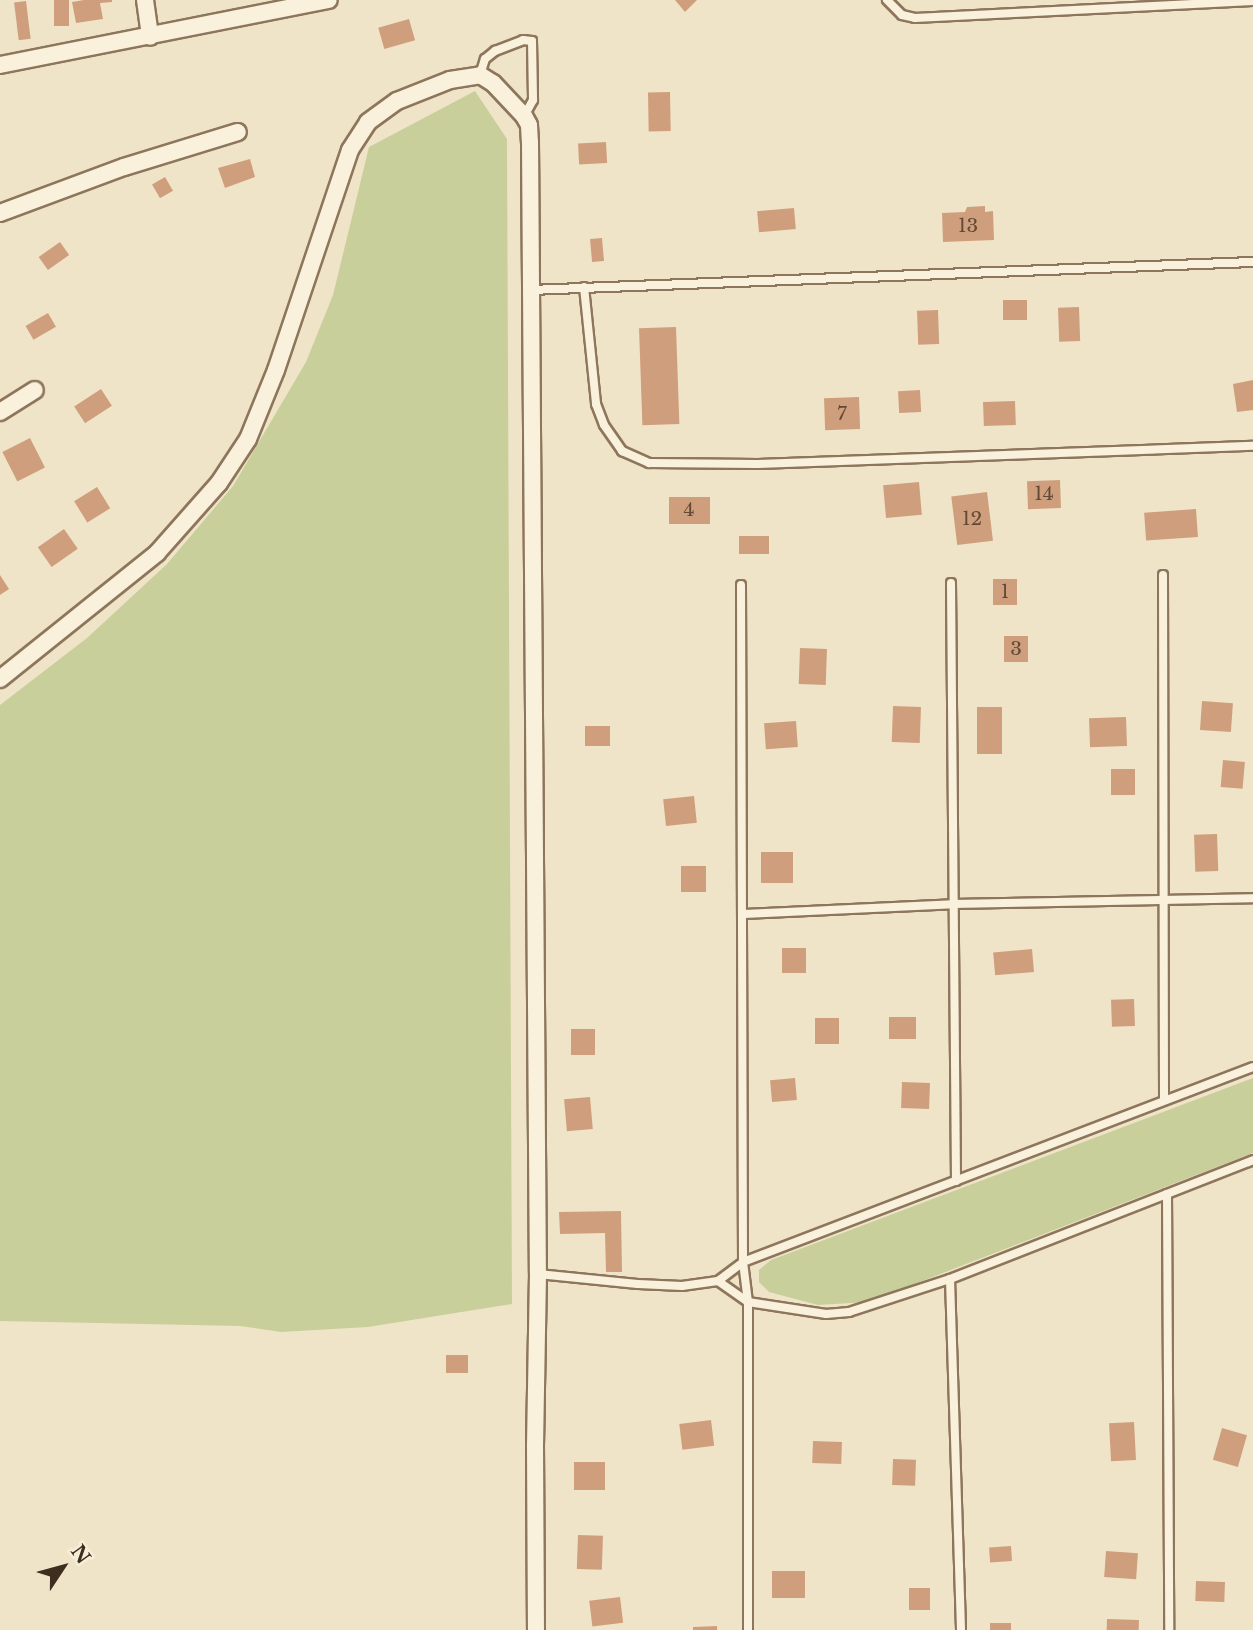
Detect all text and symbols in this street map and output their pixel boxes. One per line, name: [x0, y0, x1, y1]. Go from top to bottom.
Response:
house number: 13: [958, 215, 978, 237]
house number: 7: [837, 403, 847, 425]
house number: 14: [1034, 483, 1054, 505]
house number: 4: [683, 499, 695, 521]
house number: 12: [962, 508, 982, 530]
house number: 1: [1001, 581, 1009, 603]
house number: 3: [1010, 638, 1022, 660]
north arrow: [28, 1532, 98, 1602]
text: N: [66, 1540, 95, 1568]

